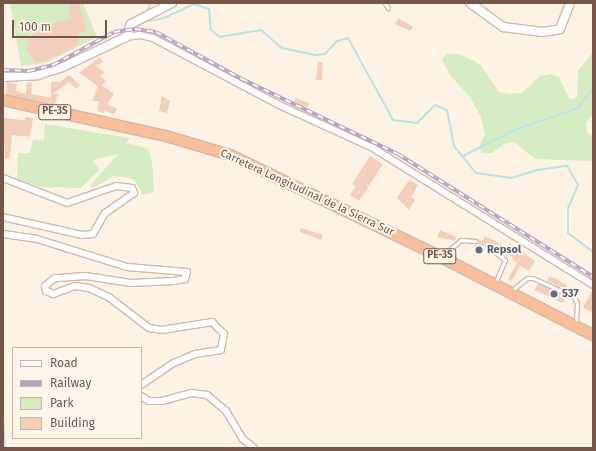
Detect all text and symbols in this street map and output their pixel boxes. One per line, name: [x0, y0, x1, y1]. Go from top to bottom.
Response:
scale bar: [14, 12, 109, 38]
text: 100 m: [19, 20, 51, 34]
road number: PE-3S: [38, 104, 72, 120]
street label: Carretera Longitudinal de la Sierra Sur: [218, 147, 396, 239]
place label: Repsol: [487, 243, 521, 257]
marker: Repsol: [474, 245, 484, 255]
road number: PE-3S: [423, 248, 457, 264]
place label: 537: [562, 287, 579, 301]
marker: 537: [549, 289, 559, 299]
legend: [12, 347, 142, 439]
text: Road: [50, 356, 78, 370]
text: Railway: [50, 376, 91, 390]
text: Park: [50, 396, 74, 410]
text: Building: [50, 416, 95, 430]

